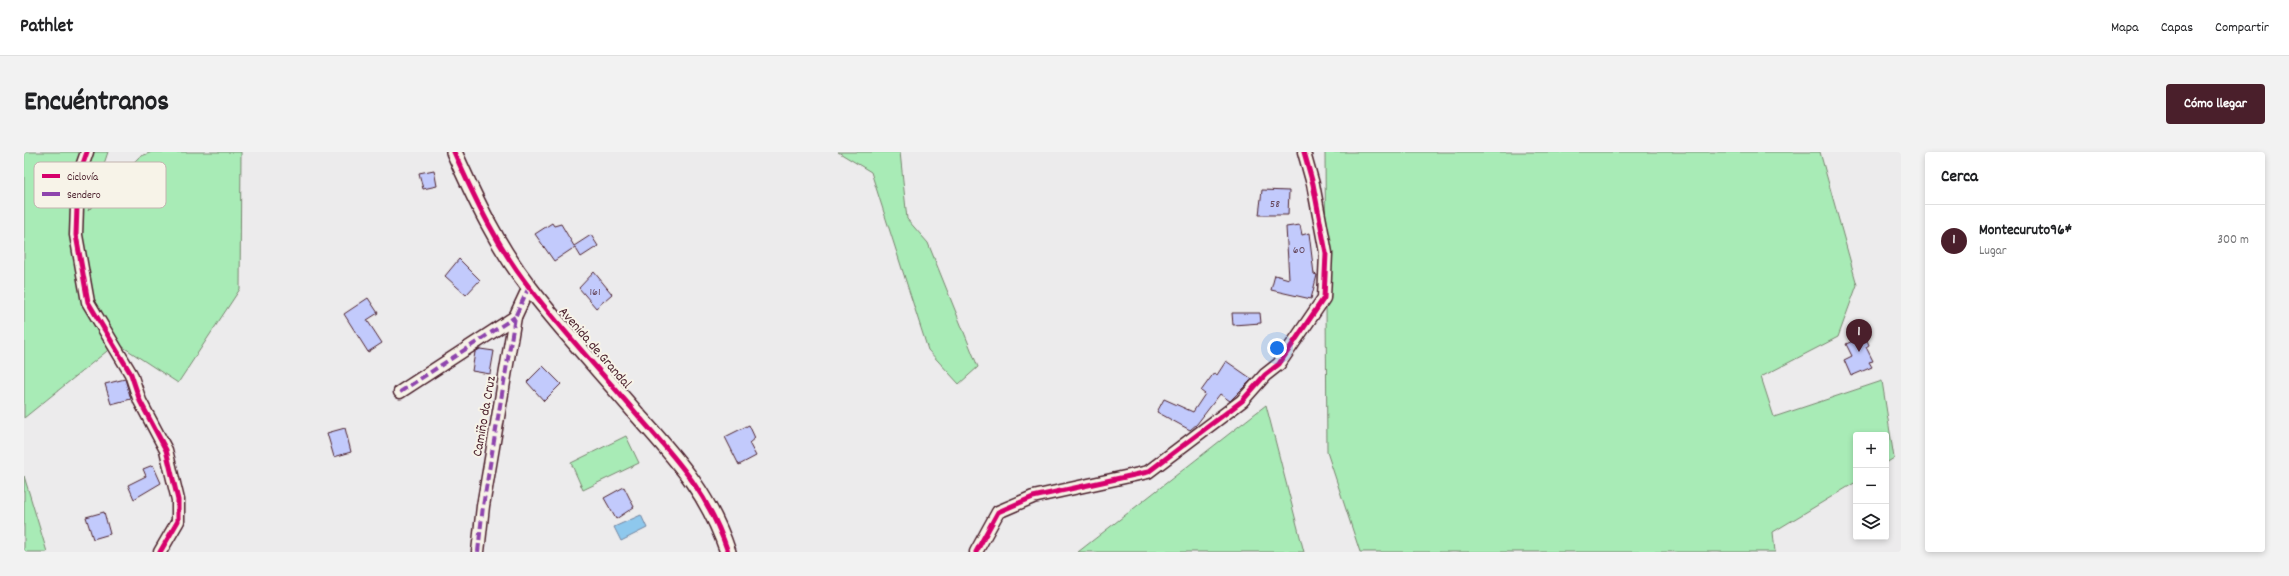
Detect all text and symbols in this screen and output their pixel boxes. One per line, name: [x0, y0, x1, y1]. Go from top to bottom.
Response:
text: Pathlet: [20, 14, 73, 41]
text: Mapa: [2111, 18, 2139, 38]
text: Capas: [2161, 18, 2193, 38]
text: Compartir: [2215, 18, 2269, 38]
text: Encuéntranos: [24, 84, 169, 124]
button: Cómo llegar: [2166, 84, 2265, 124]
legend: [34, 162, 166, 208]
text: Cerca: [1941, 166, 1978, 190]
text: Ciclovía: [67, 170, 99, 186]
text: Sendero: [67, 188, 101, 204]
house number: 58: [1270, 196, 1280, 213]
text: Montecuruto96*: [1979, 220, 2072, 242]
text: 1: [1953, 231, 1955, 250]
text: 300 m: [2217, 231, 2249, 250]
house number: 60: [1293, 242, 1305, 259]
text: Lugar: [1979, 242, 2007, 261]
house number: 161: [589, 284, 601, 301]
street label: Avenida de Grandal: [553, 303, 636, 394]
pin: 1: [1846, 319, 1872, 352]
your location: [1267, 338, 1287, 358]
street label: Camiño da Cruz: [468, 374, 502, 458]
map controls: [1853, 432, 1889, 540]
button: +: [1853, 432, 1889, 468]
button: −: [1853, 468, 1889, 504]
button: layers: [1853, 504, 1889, 540]

